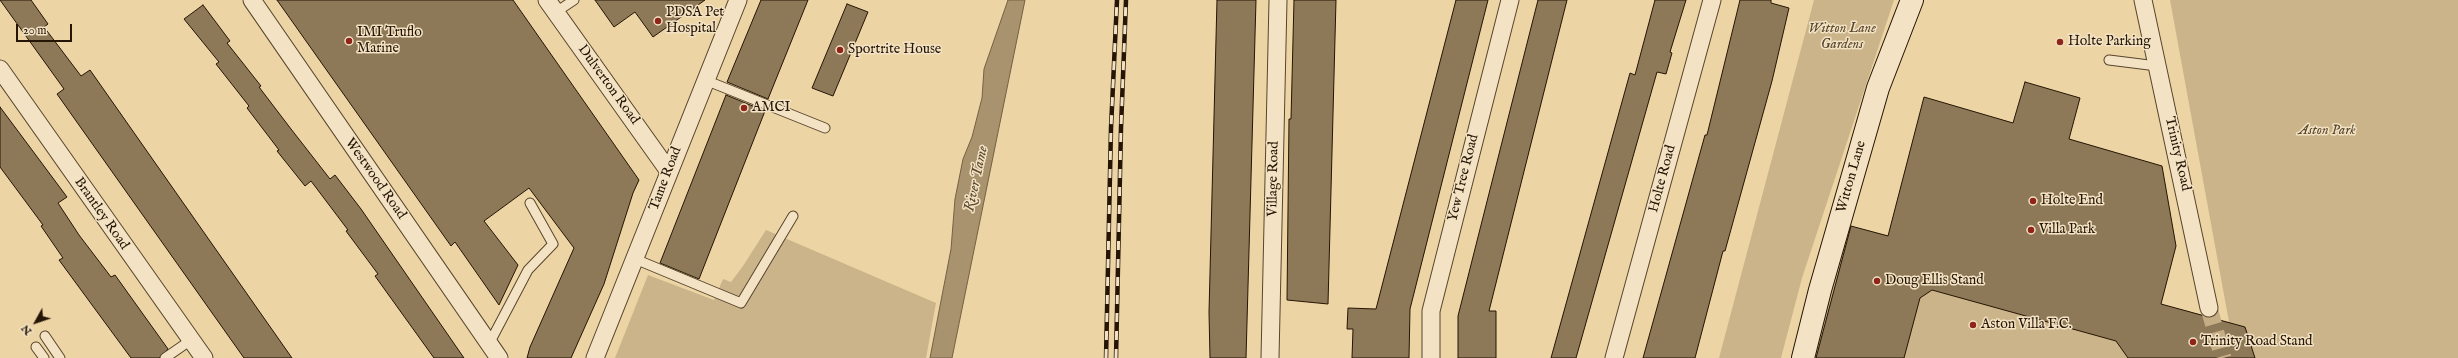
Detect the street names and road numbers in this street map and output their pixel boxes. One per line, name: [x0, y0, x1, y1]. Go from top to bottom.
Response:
street label: Dulverton Road: [573, 42, 643, 128]
street label: Trinity Road: [2160, 115, 2194, 193]
street label: Yew Tree Road: [1445, 133, 1483, 223]
street label: Westwood Road: [341, 135, 409, 223]
street label: Witton Lane: [1834, 139, 1870, 215]
street label: Village Road: [1265, 141, 1283, 217]
street label: Holte Road: [1646, 143, 1680, 215]
street label: Tame Road: [646, 145, 686, 213]
street label: Brantley Road: [70, 175, 132, 253]

